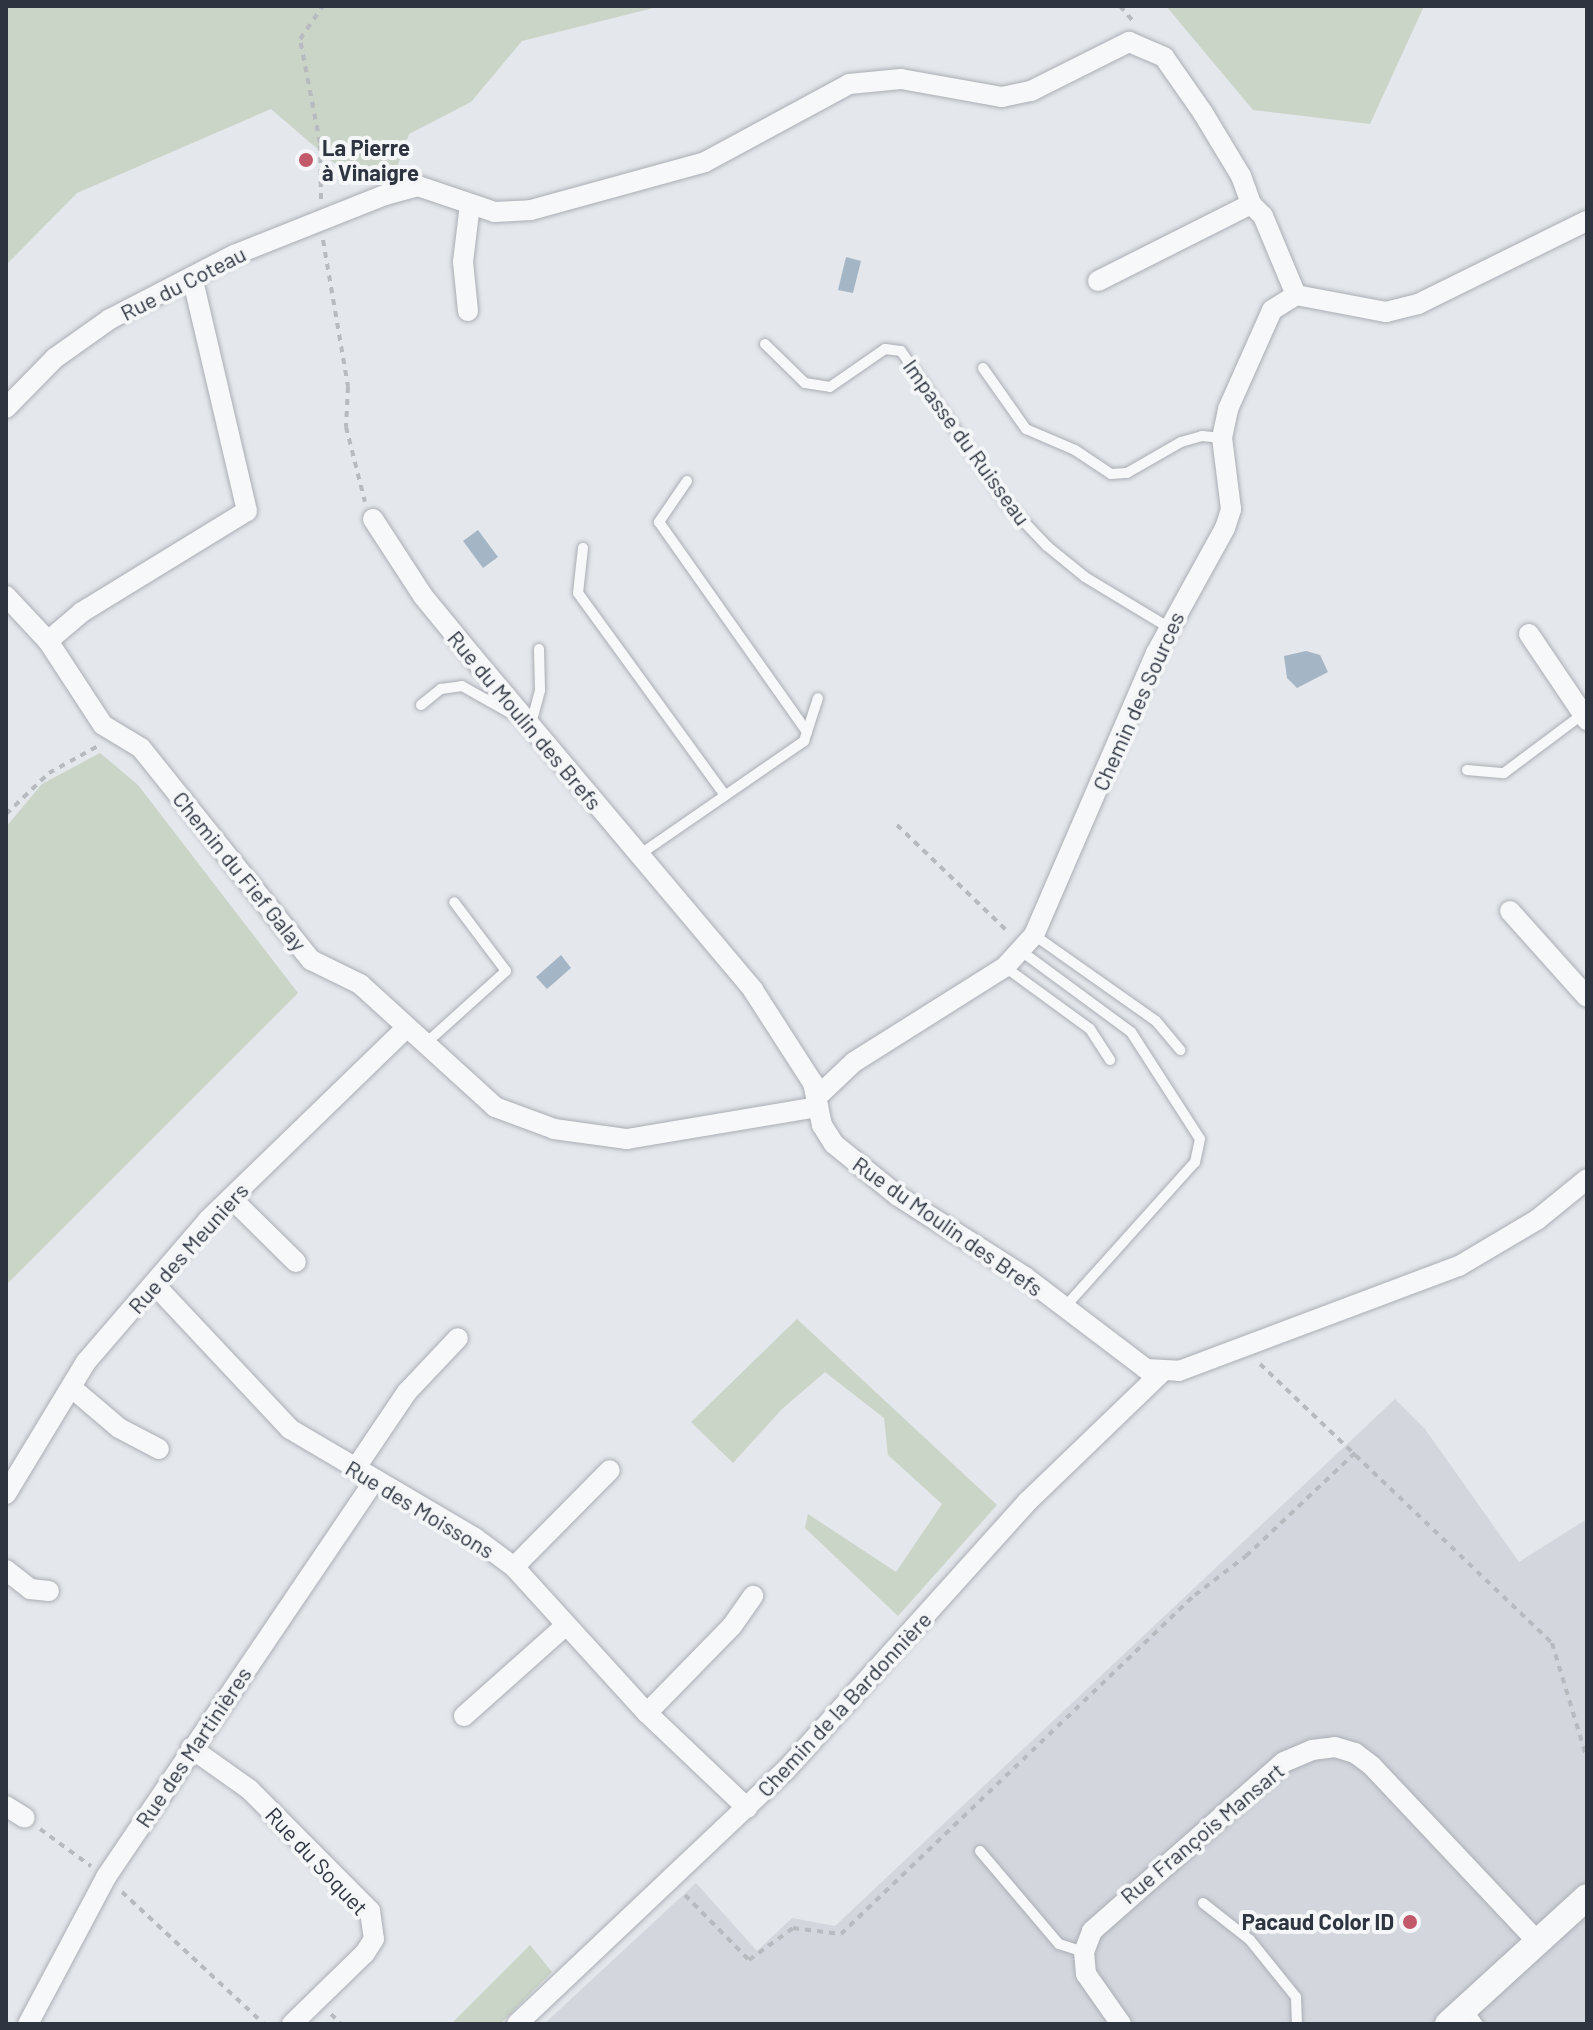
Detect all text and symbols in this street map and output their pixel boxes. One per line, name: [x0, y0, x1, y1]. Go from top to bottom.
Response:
place label: La Pierre à Vinaigre: [322, 134, 419, 186]
marker: La Pierre à Vinaigre: [297, 151, 315, 169]
street label: Rue du Coteau: [116, 240, 250, 326]
street label: Impasse du Ruisseau: [898, 354, 1036, 530]
street label: Chemin des Sources: [1087, 607, 1189, 795]
street label: Rue du Moulin des Brefs: [442, 625, 608, 815]
street label: Chemin du Fief Galay: [167, 786, 313, 956]
street label: Rue du Moulin des Brefs: [848, 1150, 1048, 1302]
street label: Rue des Meuniers: [122, 1177, 254, 1319]
street label: Rue des Moissons: [341, 1454, 499, 1564]
street label: Chemin de la Bardonnière: [751, 1606, 937, 1802]
street label: Rue des Martinières: [129, 1662, 257, 1832]
street label: Rue François Mansart: [1115, 1757, 1289, 1909]
street label: Rue du Soquet: [260, 1802, 374, 1920]
place label: Pacaud Color ID: [1242, 1909, 1394, 1935]
marker: Pacaud Color ID: [1401, 1913, 1419, 1931]

